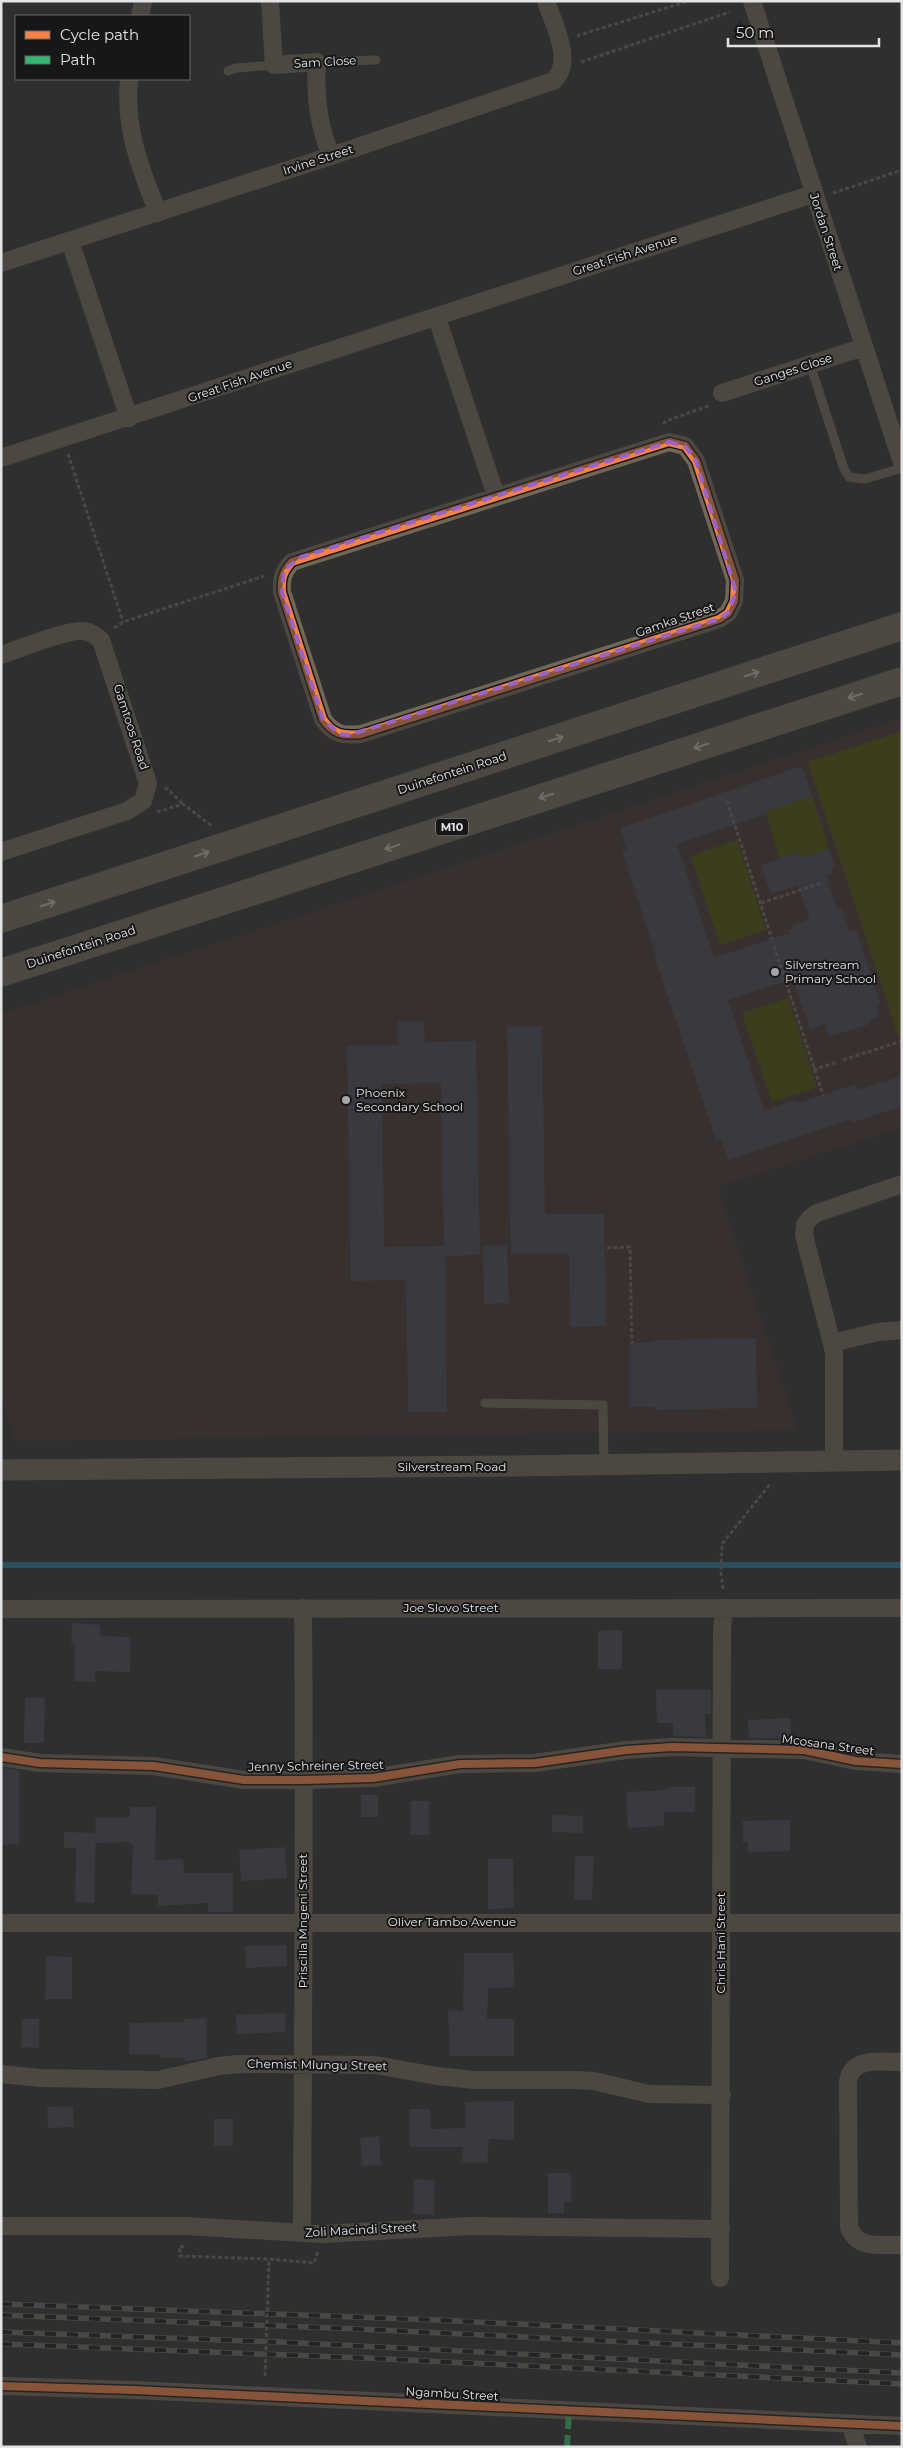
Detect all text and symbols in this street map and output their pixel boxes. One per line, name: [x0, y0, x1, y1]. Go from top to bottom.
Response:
legend: [15, 15, 190, 80]
scale bar: [728, 15, 879, 47]
text: 50 m: [736, 23, 774, 42]
text: Cycle path: [60, 25, 139, 44]
text: Path: [60, 50, 96, 69]
street label: Sam Close: [293, 52, 357, 71]
street label: Irvine Street: [281, 141, 355, 178]
street label: Jordan Street: [807, 190, 846, 273]
street label: Great Fish Avenue: [571, 230, 679, 279]
street label: Ganges Close: [752, 350, 834, 389]
street label: Great Fish Avenue: [186, 356, 294, 405]
street label: Gamka Street: [633, 599, 716, 640]
one-way arrow: [744, 669, 760, 679]
street label: Gamtoos Road: [111, 682, 152, 772]
one-way arrow: [848, 691, 864, 701]
one-way arrow: [548, 733, 564, 743]
one-way arrow: [694, 742, 709, 751]
street label: Duinefontein Road: [395, 748, 508, 797]
one-way arrow: [539, 792, 555, 802]
road number: M10: [436, 819, 468, 836]
one-way arrow: [384, 842, 400, 852]
one-way arrow: [194, 849, 210, 859]
one-way arrow: [39, 899, 55, 909]
street label: Duinefontein Road: [24, 922, 137, 971]
place label: Silverstream Primary School: [785, 957, 876, 986]
marker: Silverstream Primary School: [769, 966, 781, 978]
place label: Phoenix Secondary School: [356, 1085, 463, 1114]
marker: Phoenix Secondary School: [340, 1094, 352, 1106]
street label: Silverstream Road: [398, 1459, 506, 1474]
street label: Joe Slovo Street: [402, 1600, 499, 1615]
street label: Mcosana Street: [781, 1731, 875, 1758]
street label: Jenny Schreiner Street: [247, 1757, 384, 1774]
street label: Priscilla Mngeni Street: [295, 1854, 310, 1988]
street label: Chris Hani Street: [713, 1892, 728, 1994]
street label: Oliver Tambo Avenue: [388, 1914, 516, 1929]
street label: Chemist Mlungu Street: [247, 2056, 387, 2073]
street label: Zoli Macindi Street: [305, 2219, 417, 2240]
street label: Ngambu Street: [405, 2384, 499, 2403]

